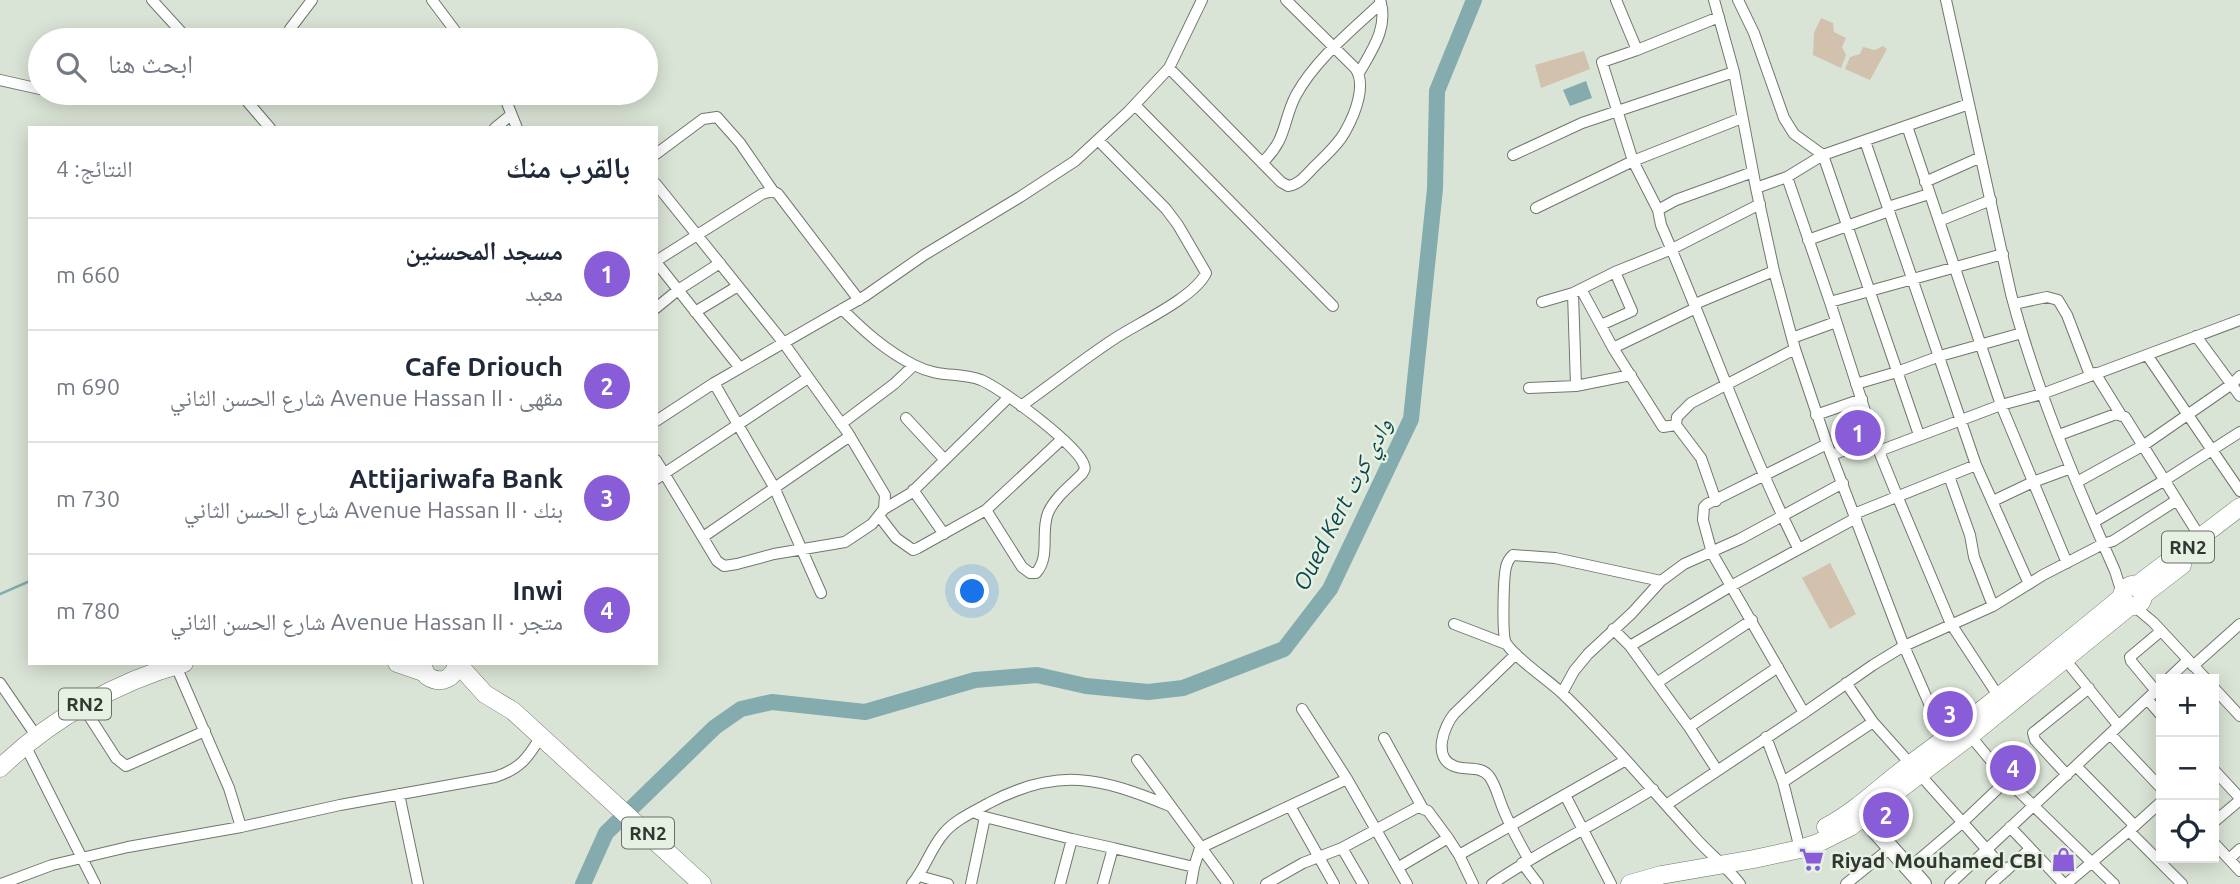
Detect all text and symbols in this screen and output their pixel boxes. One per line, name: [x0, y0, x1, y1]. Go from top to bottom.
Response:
search box: [28, 28, 658, 105]
icon: search: [52, 48, 90, 86]
text: ابحث هنا: [108, 49, 193, 78]
text: بالقرب منك: [506, 150, 630, 184]
text: النتائج: 4: [56, 156, 133, 181]
text: مسجد المحسنين: [405, 236, 563, 265]
text: 660 m: [56, 262, 120, 287]
text: 1: [601, 262, 614, 287]
text: معبد: [525, 280, 563, 305]
text: Cafe Driouch: [405, 352, 563, 381]
text: 690 m: [56, 374, 120, 399]
text: 2: [601, 374, 614, 399]
text: مقهى · Avenue Hassan II شارع الحسن الثاني: [170, 385, 563, 410]
pin: 1: [1835, 407, 1881, 459]
water label: Oued Kert وادي كرت: [1288, 414, 1402, 597]
text: Attijariwafa Bank: [349, 464, 563, 493]
text: 730 m: [56, 486, 120, 511]
text: 3: [601, 486, 614, 511]
text: بنك · Avenue Hassan II شارع الحسن الثاني: [184, 497, 563, 522]
road number: RN2: [2162, 532, 2214, 562]
your location: [955, 574, 989, 608]
text: Inwi: [513, 576, 563, 605]
text: 780 m: [56, 598, 120, 623]
text: 4: [601, 598, 614, 623]
text: متجر · Avenue Hassan II شارع الحسن الثاني: [170, 609, 563, 634]
map controls: [2156, 674, 2219, 863]
button: +: [2156, 674, 2219, 737]
road number: RN2: [59, 688, 111, 720]
pin: 3: [1927, 688, 1973, 740]
button: −: [2156, 737, 2219, 800]
pin: 4: [1990, 742, 2036, 794]
pin: 2: [1863, 789, 1909, 841]
button: locate: [2156, 800, 2219, 863]
road number: RN2: [622, 818, 674, 848]
supermarket icon: Riyad: [1797, 846, 1825, 874]
shop icon: Mouhamed CBI: [2049, 846, 2077, 874]
place label: Riyad: [1831, 848, 1885, 872]
place label: Mouhamed CBI: [1894, 848, 2043, 872]

